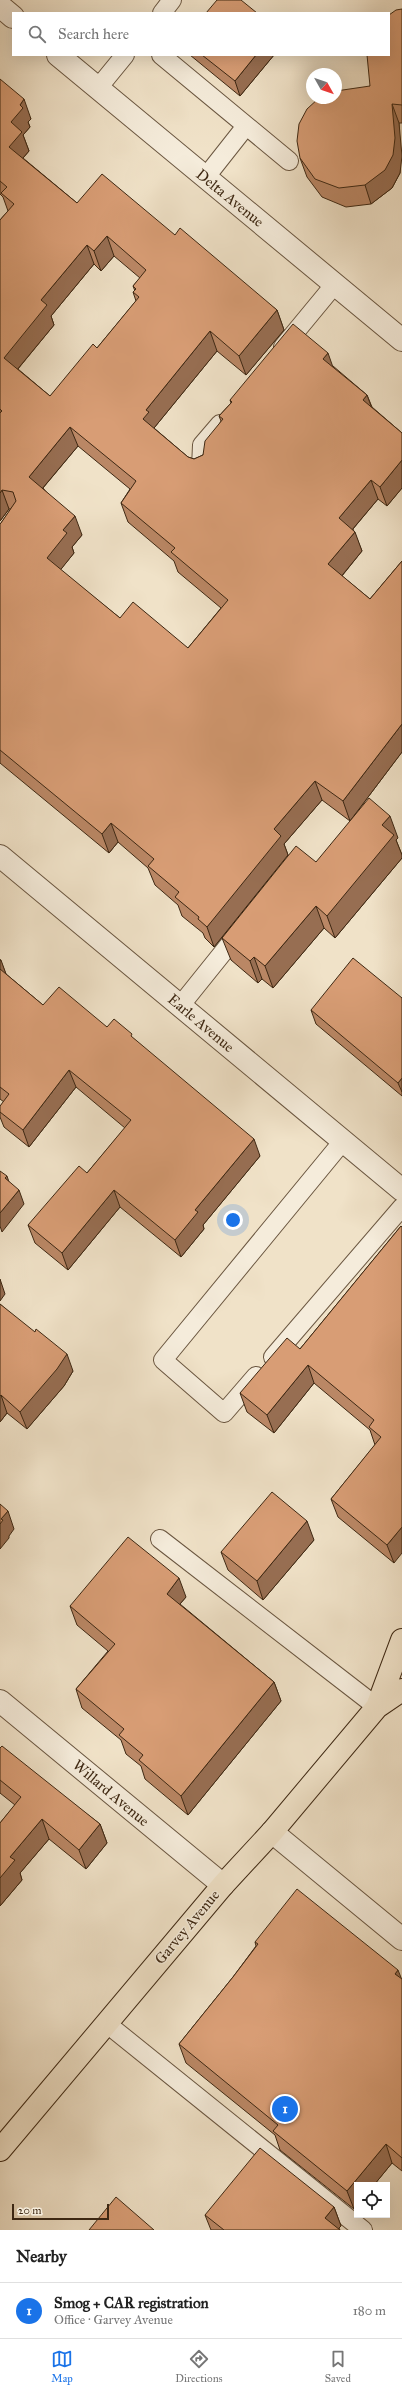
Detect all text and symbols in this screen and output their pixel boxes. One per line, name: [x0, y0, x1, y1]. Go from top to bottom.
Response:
search box: [12, 12, 390, 56]
icon: search: [26, 23, 48, 45]
text: Search here: [58, 25, 129, 43]
north arrow: [306, 68, 342, 104]
street label: Delta Avenue: [192, 165, 268, 231]
street label: Earle Avenue: [164, 990, 238, 1056]
your location: [223, 1210, 243, 1230]
street label: Willard Avenue: [69, 1756, 153, 1830]
street label: Garvey Avenue: [151, 1886, 223, 1968]
pin: 1: [272, 2094, 298, 2124]
map controls: [354, 2182, 390, 2218]
button: locate: [354, 2182, 390, 2218]
scale bar: [12, 2202, 109, 2221]
text: 20 m: [18, 2204, 41, 2217]
text: Nearby: [16, 2246, 67, 2267]
text: Smog + CAR registration: [54, 2294, 209, 2312]
text: 1: [26, 2303, 32, 2319]
text: 180 m: [353, 2303, 386, 2319]
text: Office · Garvey Avenue: [54, 2312, 173, 2328]
tab: Map: [51, 2348, 73, 2385]
tab: Directions: [175, 2348, 223, 2385]
tab: Saved: [325, 2348, 351, 2385]

